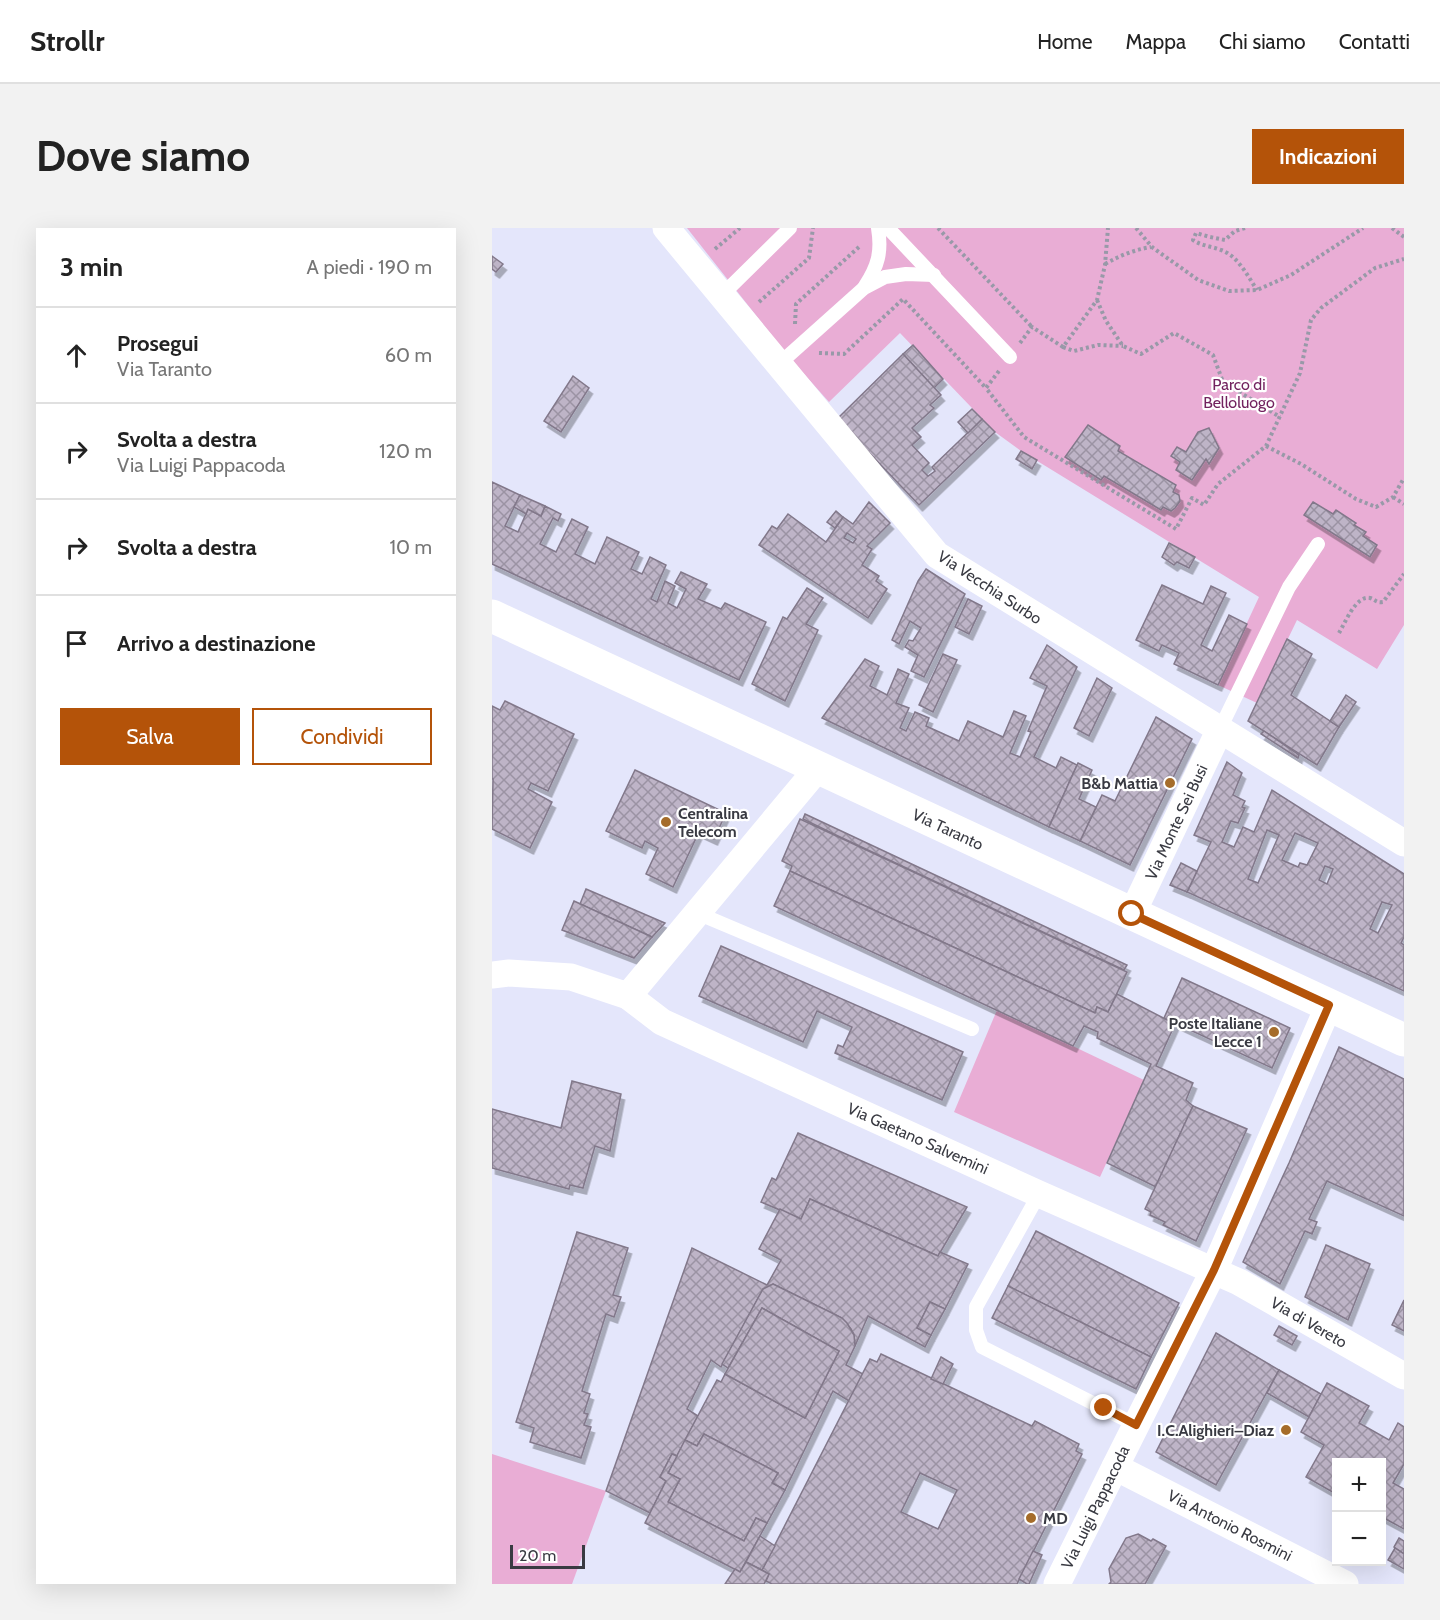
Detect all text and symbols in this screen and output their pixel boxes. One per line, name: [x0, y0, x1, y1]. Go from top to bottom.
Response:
text: Strollr: [30, 24, 104, 58]
text: Home: [1037, 29, 1092, 54]
text: Mappa: [1125, 29, 1186, 54]
text: Chi siamo: [1219, 29, 1306, 54]
text: Contatti: [1339, 29, 1410, 54]
button: Indicazioni: [1252, 129, 1404, 184]
text: Dove siamo: [36, 130, 250, 182]
text: 3 min: [60, 251, 123, 283]
text: A piedi · 190 m: [307, 255, 432, 279]
text: Prosegui: [117, 330, 199, 357]
icon: ahead: [60, 339, 93, 372]
text: 60 m: [385, 343, 432, 367]
text: Via Taranto: [117, 357, 212, 381]
park label: Parco di Belloluogo: [1203, 375, 1275, 412]
text: Svolta a destra: [117, 426, 257, 453]
icon: right: [60, 435, 93, 468]
text: 120 m: [379, 439, 432, 463]
text: Via Luigi Pappacoda: [117, 453, 285, 477]
icon: right: [60, 531, 93, 564]
text: Svolta a destra: [117, 534, 257, 561]
text: 10 m: [389, 535, 432, 559]
street label: Via Vecchia Surbo: [934, 547, 1045, 628]
icon: arrive: [60, 627, 93, 660]
text: Arrivo a destinazione: [117, 630, 315, 657]
button: Salva: [60, 708, 240, 765]
button: Condividi: [252, 708, 432, 765]
street label: Via Monte Sei Busi: [1141, 762, 1211, 883]
place label: B&b Mattia: [1081, 774, 1158, 793]
marker: B&b Mattia: [1163, 776, 1177, 790]
place label: Centralina Telecom: [678, 804, 748, 841]
street label: Via Taranto: [909, 805, 986, 854]
marker: Centralina Telecom: [659, 815, 673, 829]
route start: [1118, 900, 1144, 926]
place label: Poste Italiane Lecce 1: [1169, 1014, 1262, 1051]
marker: Poste Italiane Lecce 1: [1267, 1025, 1281, 1039]
street label: Via Gaetano Salvemini: [844, 1099, 991, 1178]
street label: Via di Vereto: [1267, 1293, 1351, 1352]
route end: [1090, 1394, 1116, 1420]
place label: I.C.Alighieri–Diaz: [1157, 1421, 1274, 1440]
marker: I.C.Alighieri–Diaz: [1279, 1423, 1293, 1437]
street label: Via Luigi Pappacoda: [1057, 1442, 1134, 1572]
map controls: [1332, 1458, 1386, 1566]
button: +: [1332, 1458, 1386, 1512]
street label: Via Antonio Rosmini: [1164, 1486, 1295, 1565]
place label: MD: [1043, 1509, 1068, 1528]
marker: MD: [1024, 1511, 1038, 1525]
button: −: [1332, 1512, 1386, 1566]
scale bar: [510, 1542, 585, 1570]
text: 20 m: [519, 1546, 556, 1565]

